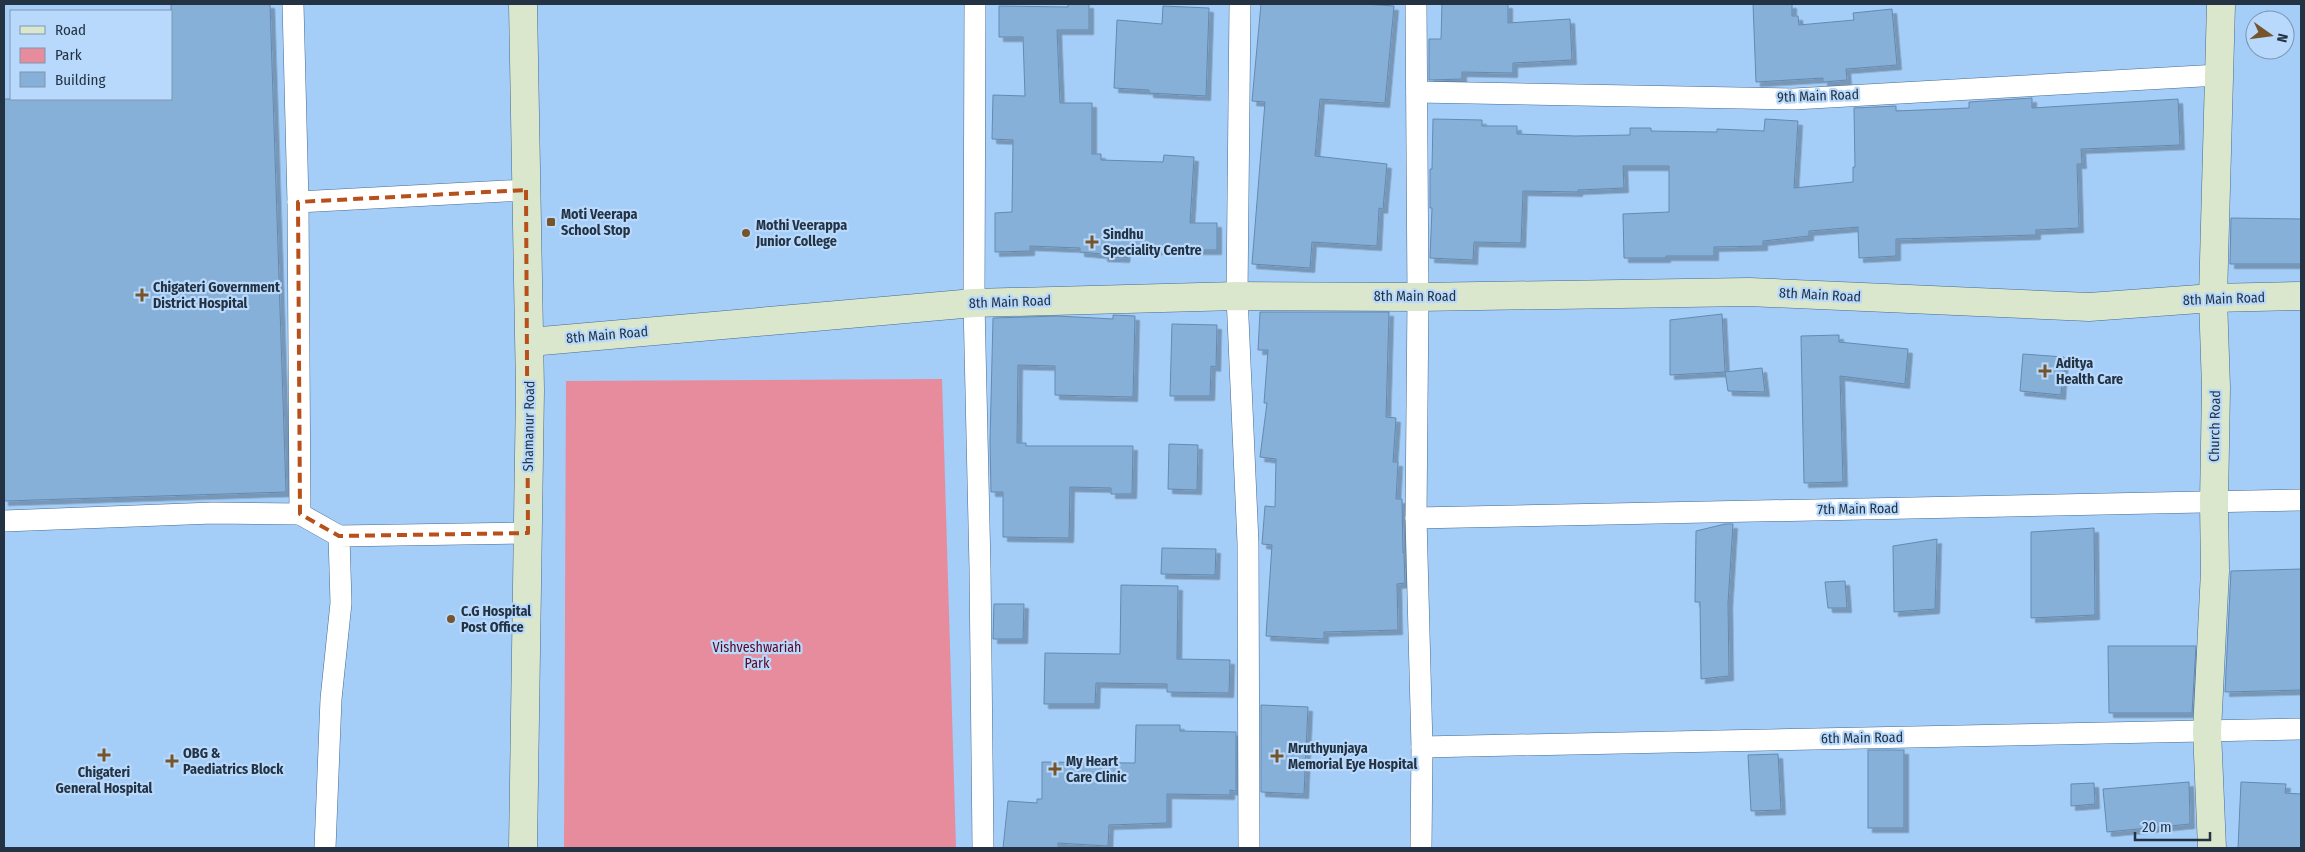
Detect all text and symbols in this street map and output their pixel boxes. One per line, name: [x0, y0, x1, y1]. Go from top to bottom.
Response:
legend: [10, 10, 172, 100]
north arrow: [2245, 10, 2295, 60]
text: Road: [55, 21, 86, 39]
text: N: [2273, 32, 2291, 44]
text: Park: [55, 46, 82, 64]
text: Building: [55, 71, 106, 89]
street label: 9th Main Road: [1777, 86, 1859, 106]
place label: Moti Veerapa School Stop: [561, 206, 637, 239]
marker: Moti Veerapa School Stop: [545, 216, 557, 228]
place label: Mothi Veerappa Junior College: [755, 217, 847, 250]
place label: Sindhu Speciality Centre: [1103, 226, 1202, 259]
marker: Mothi Veerappa Junior College: [740, 227, 752, 239]
marker: Sindhu Speciality Centre: [1085, 235, 1099, 249]
place label: Chigateri Government District Hospital: [153, 279, 281, 312]
street label: 8th Main Road: [1778, 284, 1862, 306]
marker: Chigateri Government District Hospital: [135, 288, 149, 302]
street label: 8th Main Road: [1374, 288, 1456, 305]
street label: 8th Main Road: [2183, 289, 2265, 309]
street label: 8th Main Road: [969, 292, 1051, 312]
street label: 8th Main Road: [565, 323, 649, 347]
place label: Aditya Health Care: [2055, 355, 2123, 388]
marker: Aditya Health Care: [2038, 364, 2052, 378]
street label: Shamanur Road: [520, 380, 538, 472]
street label: Church Road: [2206, 390, 2224, 462]
street label: 7th Main Road: [1817, 500, 1899, 518]
place label: C.G Hospital Post Office: [461, 603, 531, 636]
marker: C.G Hospital Post Office: [445, 613, 457, 625]
park label: Vishveshwariah Park: [713, 639, 801, 672]
street label: 6th Main Road: [1821, 729, 1903, 747]
place label: Mruthyunjaya Memorial Eye Hospital: [1288, 740, 1417, 773]
place label: OBG & Paediatrics Block: [183, 745, 284, 778]
marker: Chigateri General Hospital: [97, 748, 111, 762]
marker: Mruthyunjaya Memorial Eye Hospital: [1270, 749, 1284, 763]
place label: My Heart Care Clinic: [1066, 753, 1128, 786]
marker: OBG & Paediatrics Block: [165, 754, 179, 768]
marker: My Heart Care Clinic: [1048, 762, 1062, 776]
place label: Chigateri General Hospital: [56, 764, 153, 797]
scale bar: [2135, 810, 2210, 842]
text: 20 m: [2142, 818, 2172, 836]

